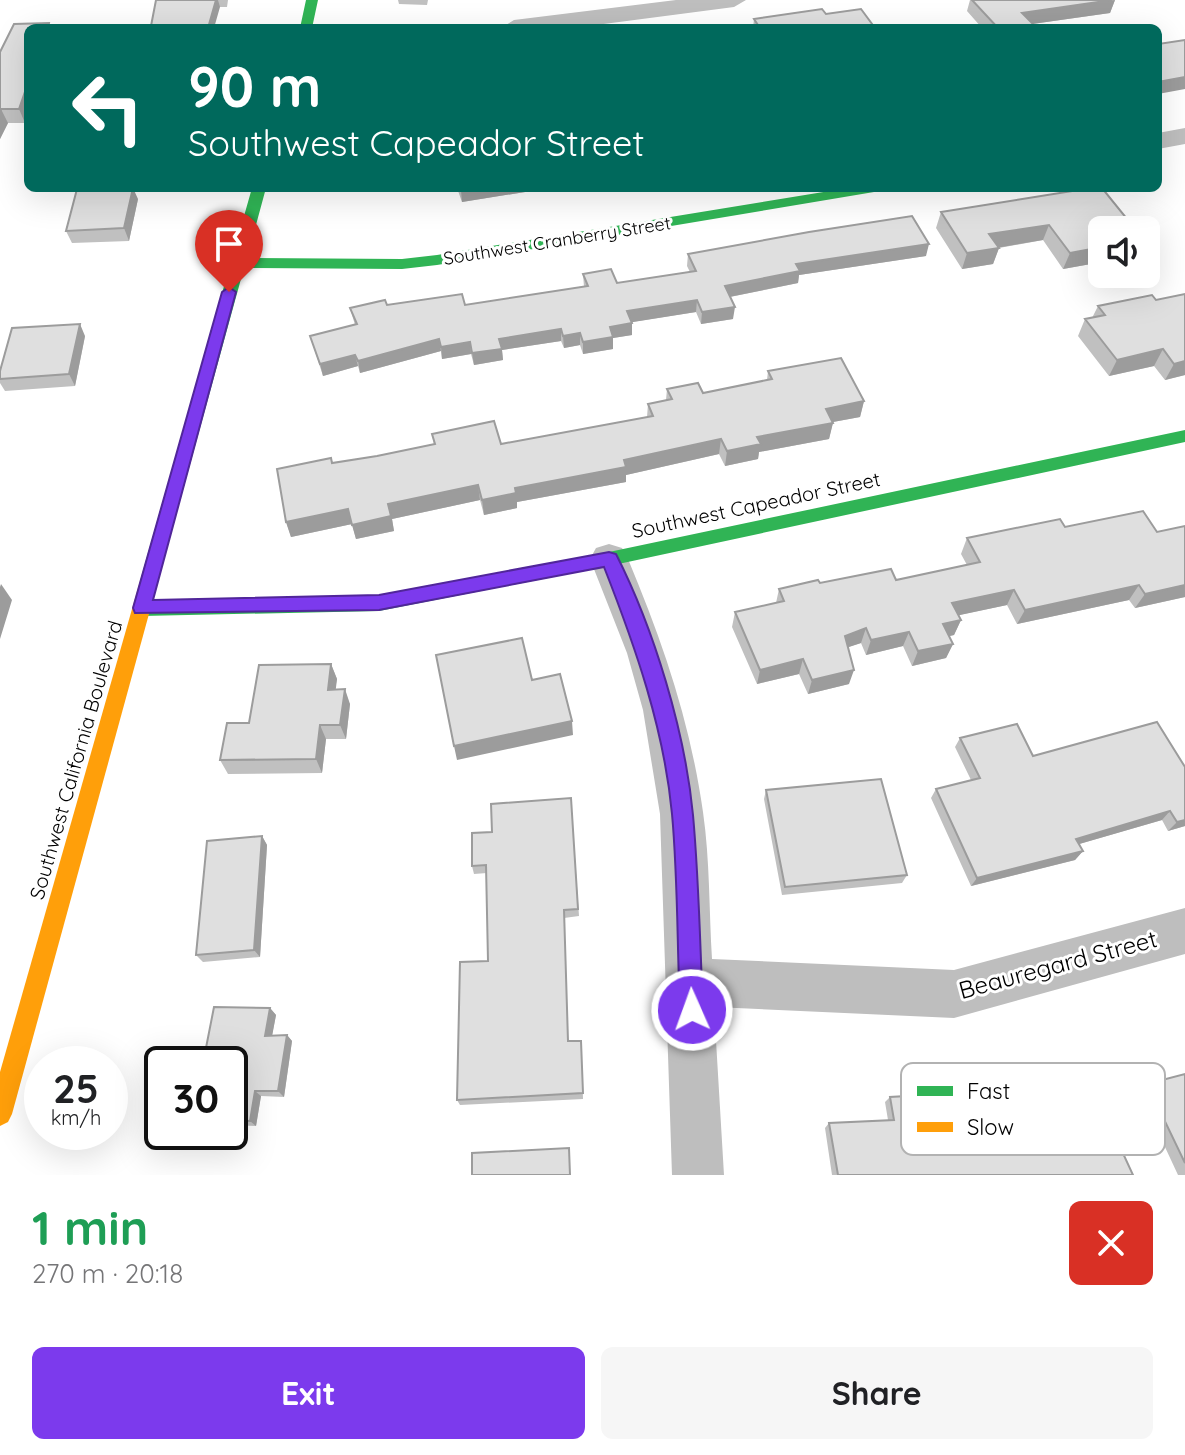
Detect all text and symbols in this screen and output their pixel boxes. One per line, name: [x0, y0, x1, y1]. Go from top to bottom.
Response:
text: 90 m: [188, 51, 322, 121]
icon: left: [56, 56, 160, 160]
text: Southwest Capeador Street: [188, 120, 645, 165]
pin: [195, 210, 263, 292]
street label: Southwest Cranberry Street: [442, 211, 672, 270]
map controls: [1088, 216, 1160, 288]
button: sound: [1088, 216, 1160, 288]
icon: arrive: [207, 222, 251, 266]
street label: Southwest Capeador Street: [629, 466, 883, 543]
street label: Southwest California Boulevard: [24, 618, 127, 902]
street label: Beauregard Street: [955, 923, 1160, 1005]
position arrow: [650, 968, 734, 1052]
speed limit sign: 30: [144, 1046, 248, 1150]
text: 25: [53, 1063, 99, 1113]
legend: [901, 1063, 1165, 1155]
text: Fast: [967, 1077, 1010, 1105]
text: km/h: [51, 1105, 101, 1130]
text: Slow: [967, 1113, 1014, 1141]
text: 1 min: [32, 1197, 148, 1257]
button: close: [1069, 1201, 1153, 1285]
text: 270 m · 20:18: [32, 1257, 183, 1290]
button: Exit: [32, 1347, 585, 1439]
button: Share: [601, 1347, 1153, 1439]

